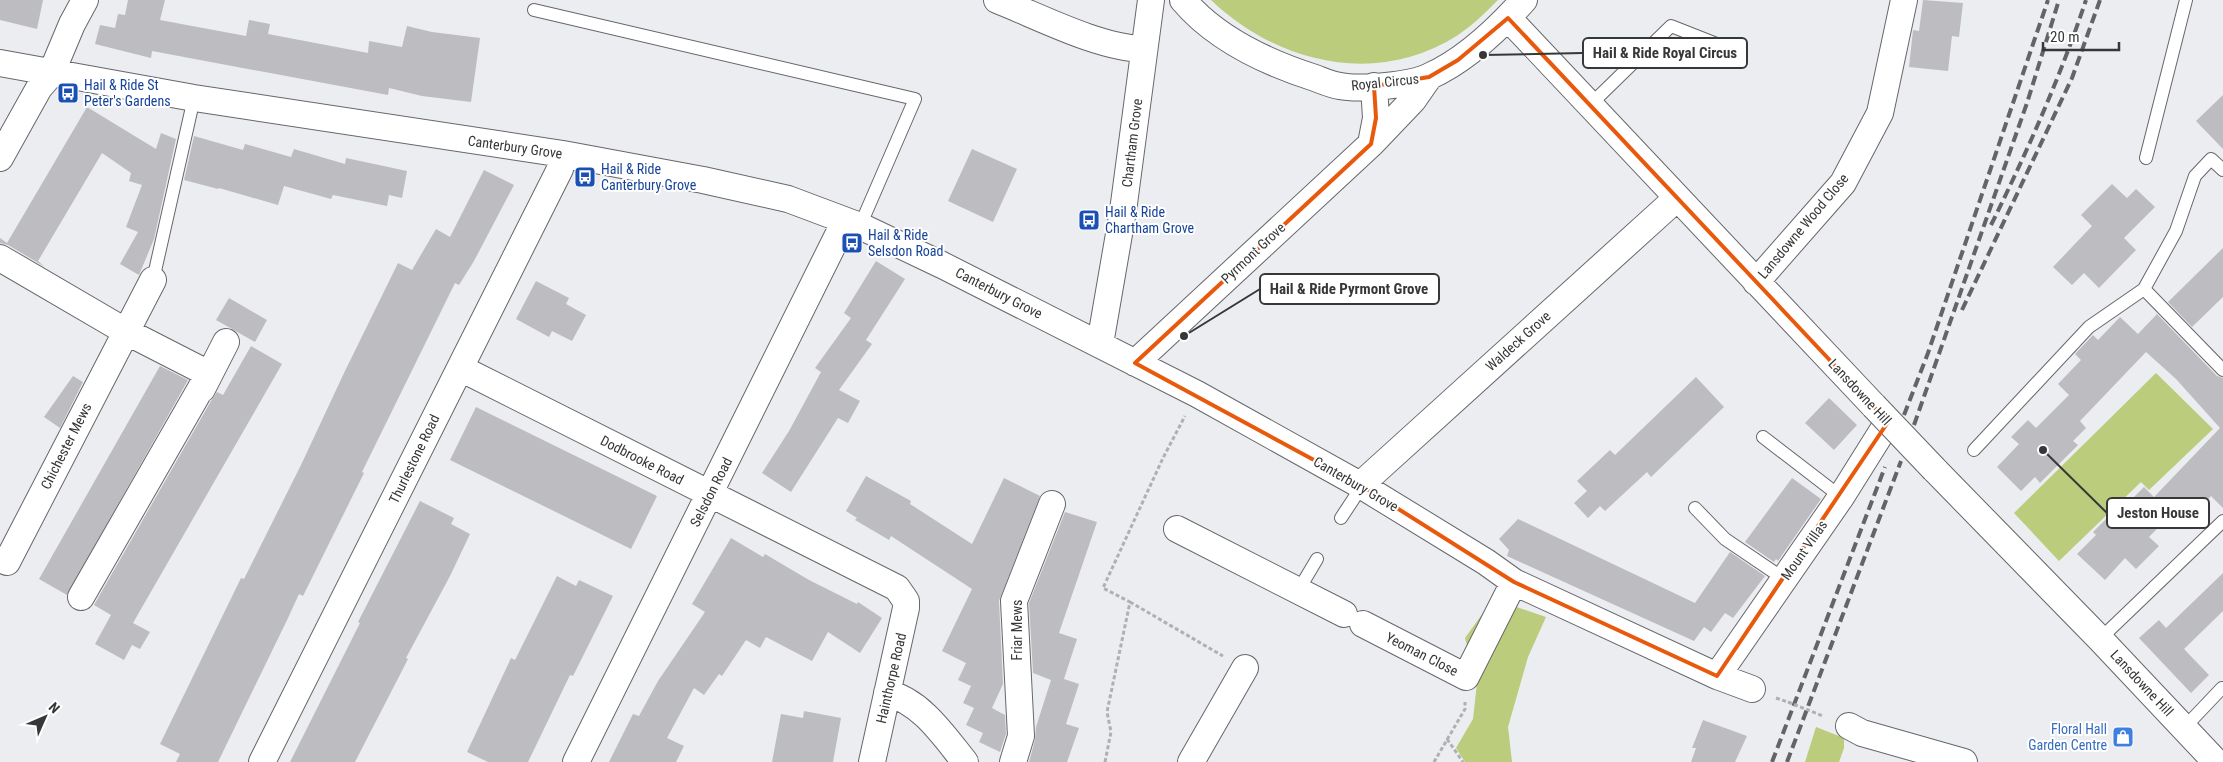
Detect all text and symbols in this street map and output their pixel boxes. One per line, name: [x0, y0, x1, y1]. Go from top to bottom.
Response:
scale bar: [2043, 20, 2119, 52]
text: 20 m: [2050, 28, 2080, 46]
callout: Hail & Ride Royal Circus: [1583, 38, 1747, 68]
text: Hail & Ride Royal Circus: [1593, 44, 1737, 62]
street label: Royal Circus: [1350, 70, 1420, 94]
place label: Hail & Ride St Peter's Gardens: [84, 77, 171, 109]
bus stop icon: Hail & Ride St Peter's Gardens: [56, 81, 80, 105]
street label: Chartham Grove: [1119, 97, 1145, 188]
street label: Canterbury Grove: [467, 132, 564, 162]
place label: Hail & Ride Canterbury Grove: [601, 161, 697, 193]
bus stop icon: Hail & Ride Canterbury Grove: [573, 165, 597, 189]
street label: Lansdowne Wood Close: [1754, 170, 1852, 282]
place label: Hail & Ride Chartham Grove: [1105, 204, 1195, 236]
bus stop icon: Hail & Ride Chartham Grove: [1077, 208, 1101, 232]
street label: Pyrmont Grove: [1218, 219, 1289, 287]
place label: Hail & Ride Selsdon Road: [868, 227, 944, 259]
bus stop icon: Hail & Ride Selsdon Road: [840, 231, 864, 255]
street label: Canterbury Grove: [953, 264, 1045, 322]
callout: Hail & Ride Pyrmont Grove: [1260, 274, 1439, 304]
text: Hail & Ride Pyrmont Grove: [1270, 280, 1428, 298]
street label: Waldeck Grove: [1482, 307, 1554, 374]
street label: Lansdowne Hill: [1825, 356, 1895, 428]
street label: Chichester Mews: [37, 400, 95, 492]
street label: Thurlestone Road: [386, 412, 442, 506]
street label: Dodbrooke Road: [598, 432, 686, 488]
street label: Canterbury Grove: [1311, 453, 1402, 515]
street label: Selsdon Road: [687, 455, 735, 529]
callout: Jeston House: [2107, 498, 2209, 528]
text: Jeston House: [2117, 504, 2199, 522]
street label: Mount Villas: [1778, 517, 1830, 583]
street label: Friar Mews: [1009, 600, 1025, 660]
street label: Yeoman Close: [1383, 629, 1461, 679]
street label: Hainthorpe Road: [873, 631, 909, 725]
street label: Lansdowne Hill: [2107, 647, 2177, 719]
north arrow: [20, 692, 70, 742]
text: N: [46, 699, 63, 716]
place label: Floral Hall Garden Centre: [2028, 721, 2107, 753]
shop icon: Floral Hall Garden Centre: [2111, 725, 2135, 749]

